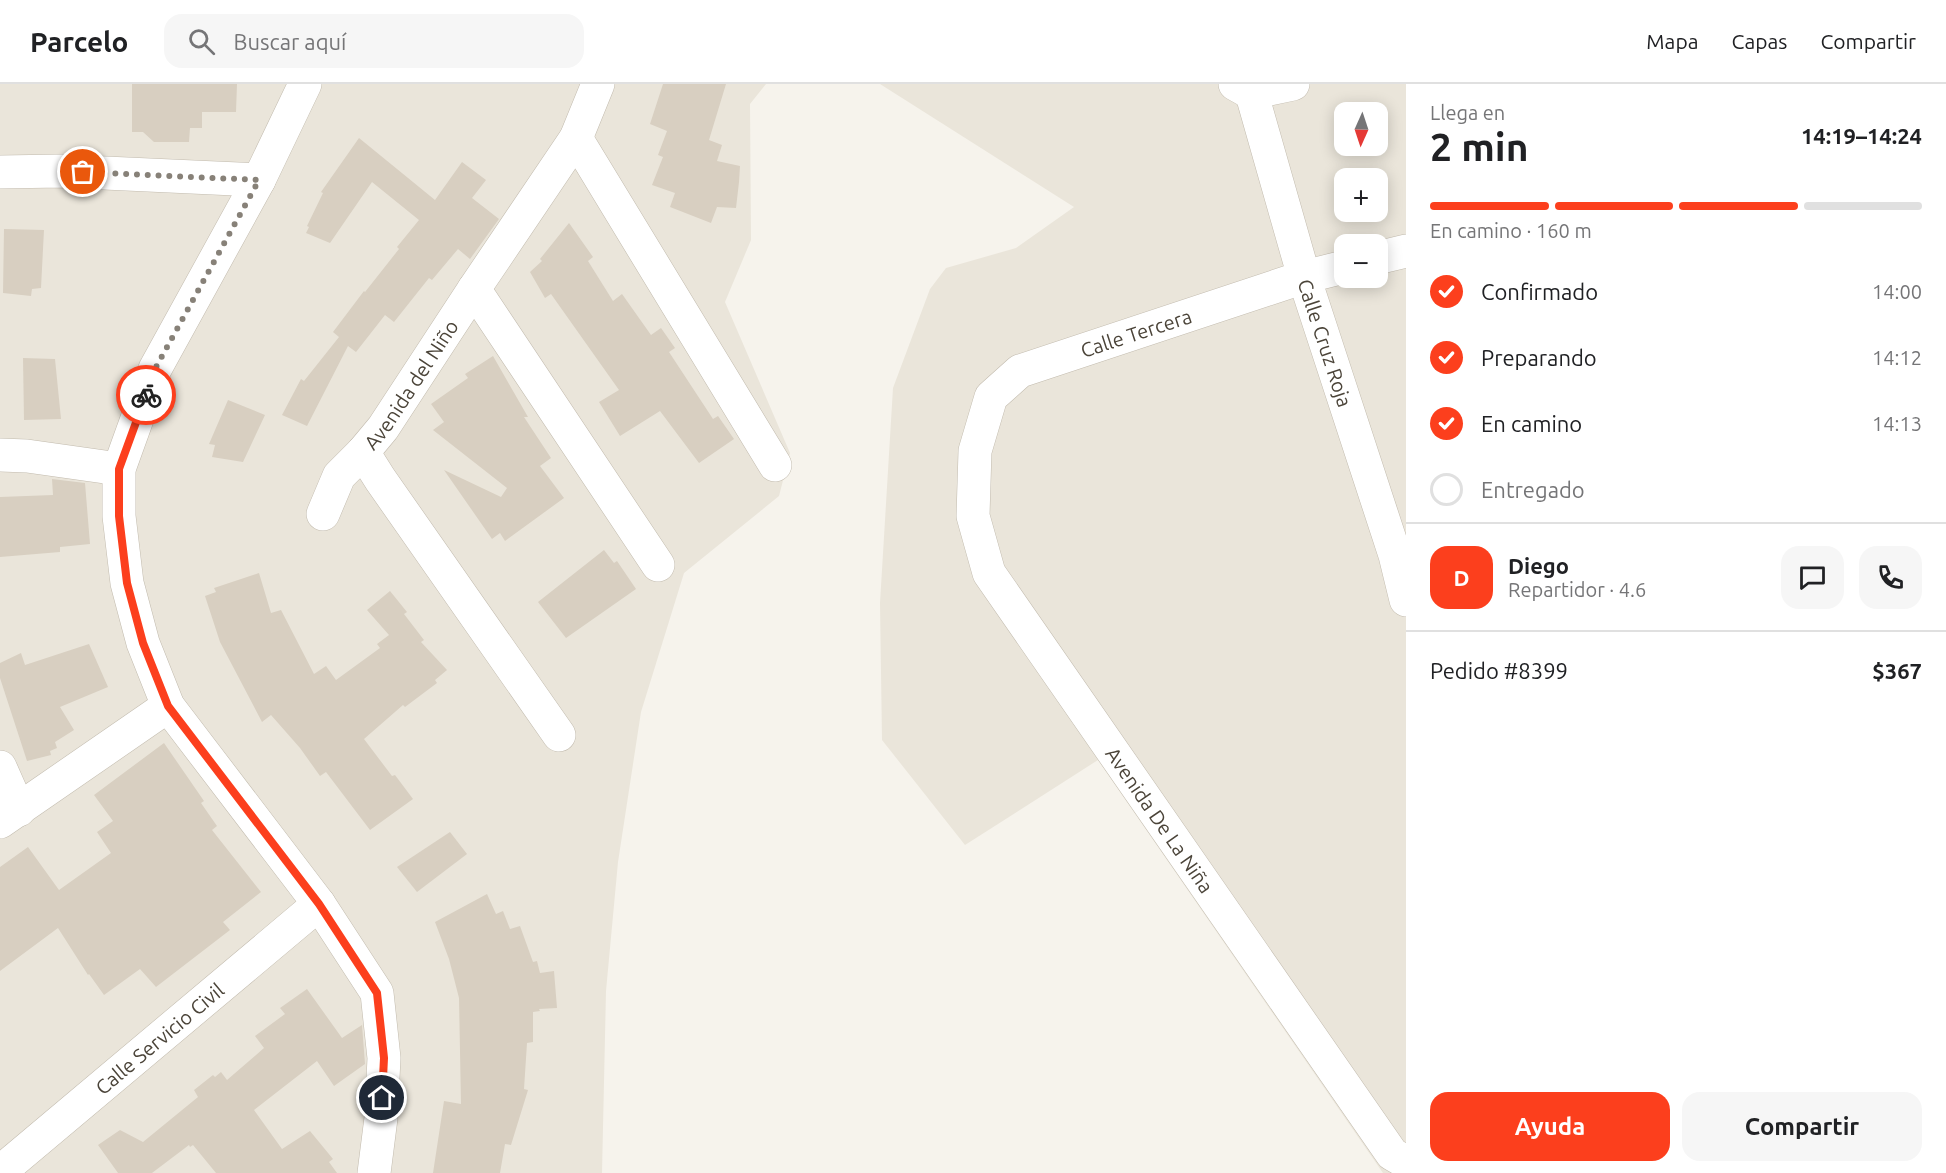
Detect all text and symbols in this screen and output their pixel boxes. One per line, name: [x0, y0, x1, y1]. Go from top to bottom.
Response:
search box: [164, 14, 584, 68]
icon: search: [185, 25, 218, 58]
text: Parcelo: [30, 26, 128, 57]
text: Buscar aquí: [233, 29, 346, 54]
text: Mapa: [1646, 29, 1698, 53]
text: Capas: [1731, 29, 1787, 53]
text: Compartir: [1820, 29, 1916, 53]
text: Llega en: [1430, 101, 1505, 124]
north arrow: [1334, 102, 1388, 156]
map controls: [1334, 102, 1388, 288]
text: 14:19–14:24: [1801, 123, 1922, 148]
text: 2 min: [1430, 125, 1529, 168]
pin: [57, 146, 108, 197]
icon: bag: [66, 155, 99, 188]
button: +: [1334, 168, 1388, 222]
text: En camino · 160 m: [1430, 219, 1592, 242]
button: −: [1334, 234, 1388, 288]
icon: check: [1430, 275, 1463, 308]
street label: Calle Cruz Roja: [1294, 276, 1357, 410]
text: Confirmado: [1481, 279, 1598, 304]
text: 14:00: [1872, 280, 1922, 303]
street label: Calle Tercera: [1078, 304, 1194, 362]
street label: Avenida del Niño: [359, 315, 462, 454]
icon: check: [1430, 341, 1463, 374]
text: Preparando: [1481, 345, 1597, 370]
text: 14:12: [1872, 346, 1922, 369]
courier: [116, 365, 176, 425]
icon: bike: [130, 379, 163, 412]
icon: check: [1430, 407, 1463, 440]
text: En camino: [1481, 411, 1582, 436]
text: 14:13: [1872, 412, 1922, 435]
text: Entregado: [1481, 477, 1585, 502]
button: chat: [1781, 546, 1844, 609]
button: phone: [1859, 546, 1922, 609]
text: Diego: [1508, 553, 1569, 578]
text: D: [1453, 565, 1470, 590]
text: Repartidor · 4.6: [1508, 578, 1646, 601]
text: Pedido #8399: [1430, 658, 1568, 683]
text: $367: [1872, 658, 1922, 683]
street label: Avenida De La Niña: [1102, 742, 1219, 897]
street label: Calle Servicio Civil: [90, 978, 228, 1099]
pin: [356, 1072, 407, 1123]
icon: home: [365, 1081, 398, 1114]
button: Ayuda: [1430, 1092, 1670, 1161]
button: Compartir: [1682, 1092, 1922, 1161]

